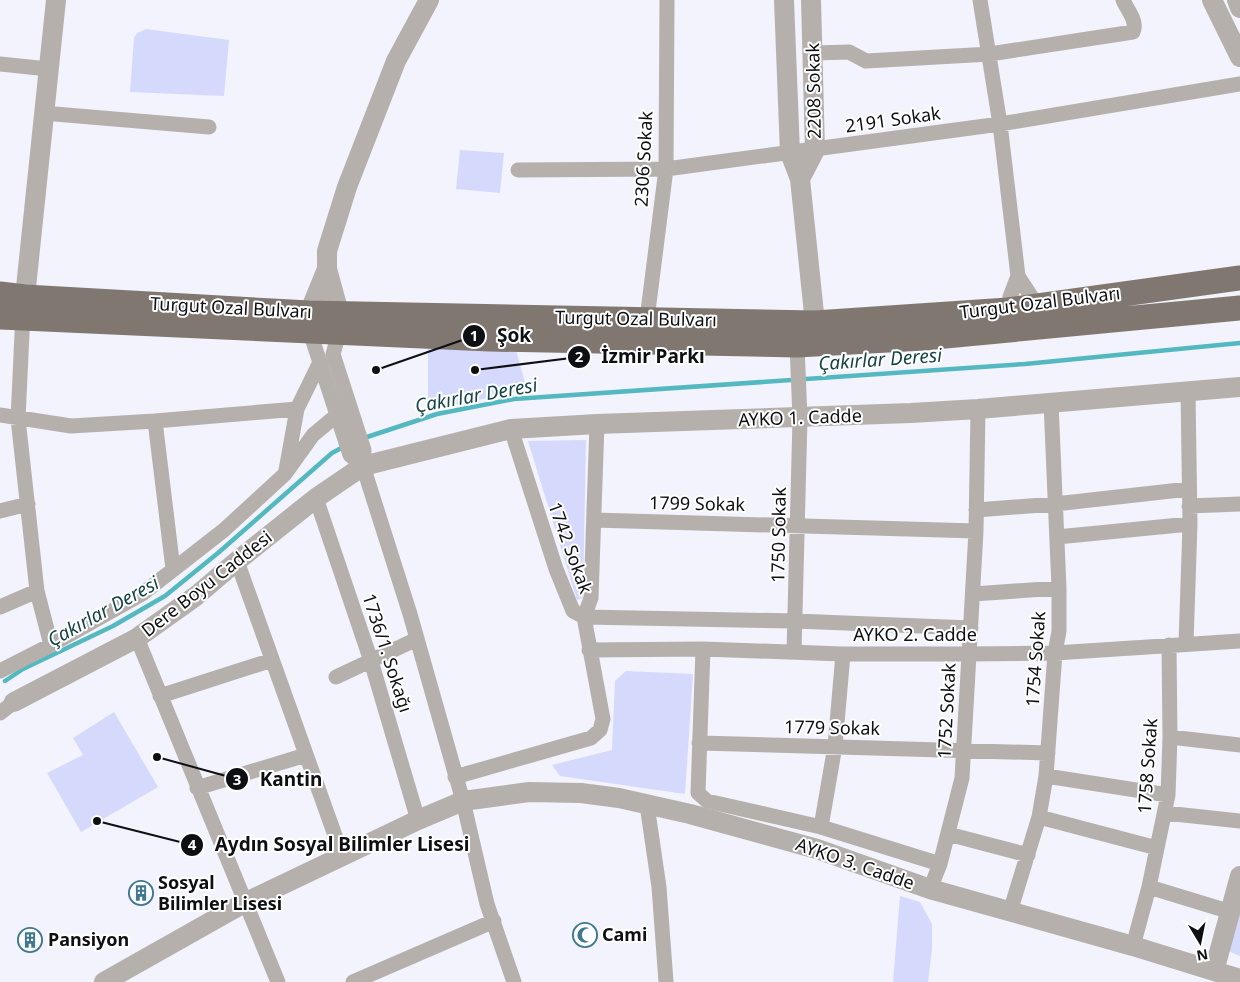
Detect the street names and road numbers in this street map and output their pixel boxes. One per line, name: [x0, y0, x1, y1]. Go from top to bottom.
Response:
street label: 2208 Sokak: [800, 42, 826, 139]
street label: 2191 Sokak: [844, 100, 942, 138]
street label: 2306 Sokak: [629, 110, 658, 207]
street label: Turgut Ozal Bulvarı: [958, 280, 1122, 324]
street label: Turgut Ozal Bulvarı: [150, 291, 312, 323]
street label: Turgut Ozal Bulvarı: [555, 305, 717, 331]
street label: AYKO 1. Cadde: [738, 403, 862, 431]
street label: 1750 Sokak: [765, 486, 791, 583]
street label: 1799 Sokak: [649, 490, 746, 516]
street label: 1742 Sokak: [543, 498, 599, 597]
street label: Dere Boyu Caddesi: [136, 525, 277, 642]
street label: 1736/1. Sokağı: [357, 590, 419, 715]
street label: 1754 Sokak: [1020, 610, 1050, 708]
street label: AYKO 2. Cadde: [853, 622, 977, 646]
street label: 1752 Sokak: [932, 662, 961, 759]
street label: 1779 Sokak: [784, 714, 881, 740]
street label: 1758 Sokak: [1132, 717, 1162, 815]
street label: AYKO 3. Cadde: [793, 832, 918, 895]

